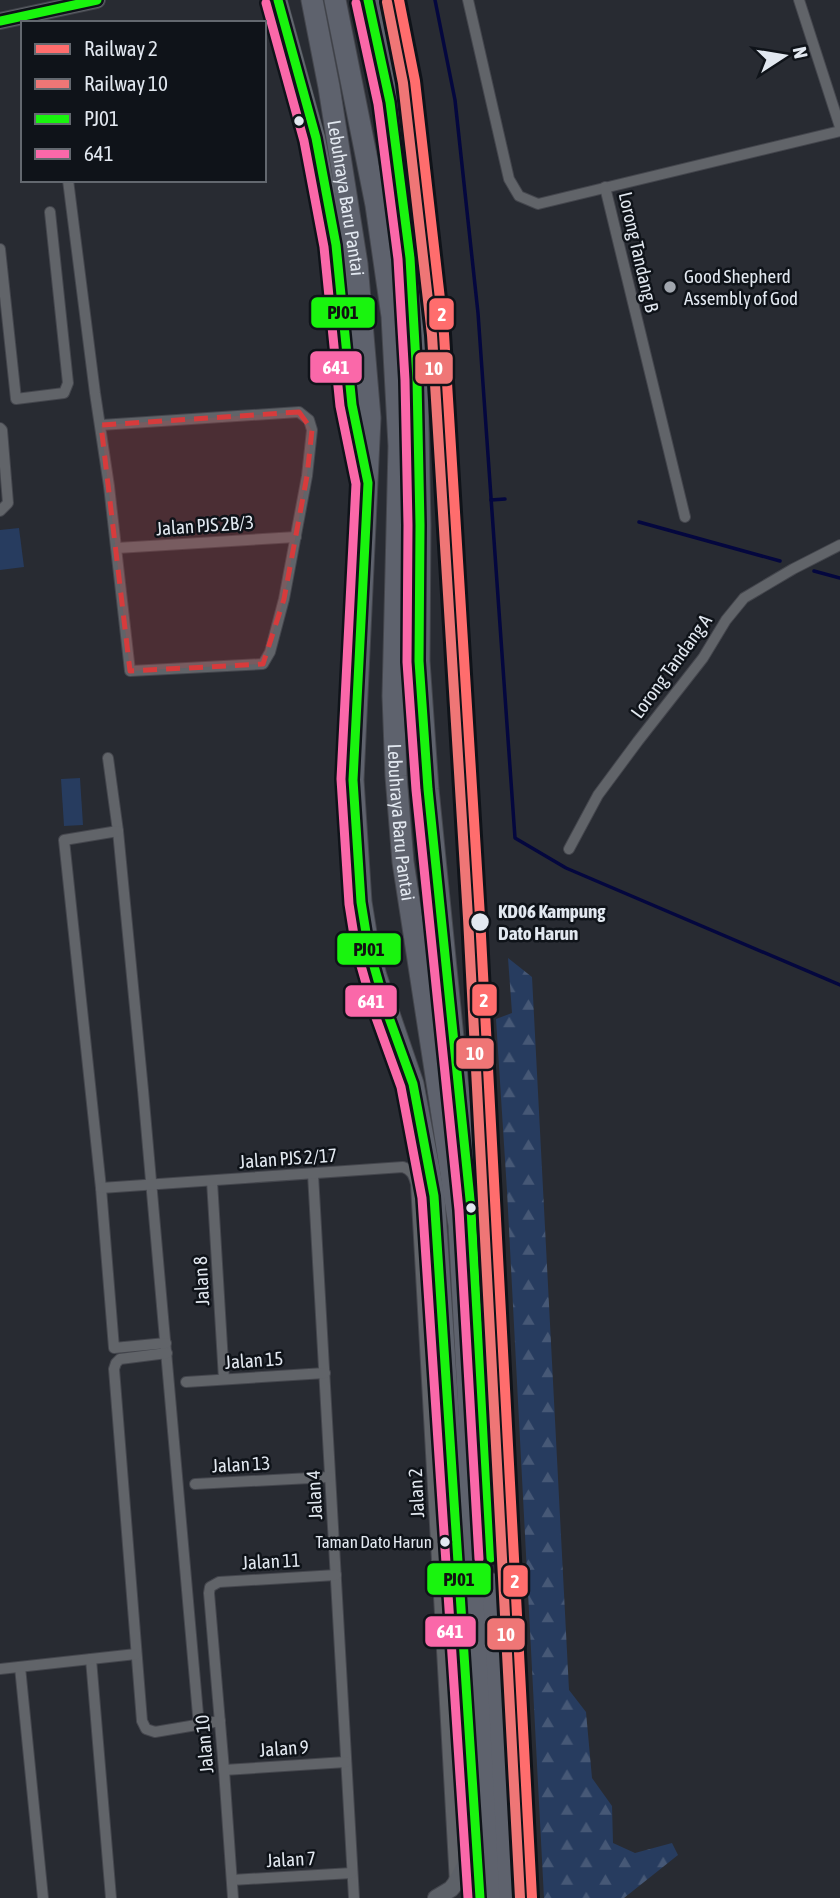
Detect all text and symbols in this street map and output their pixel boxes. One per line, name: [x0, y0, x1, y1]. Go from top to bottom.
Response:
legend: [21, 21, 266, 182]
north arrow: [749, 21, 819, 91]
text: Railway 2: [84, 36, 158, 60]
text: N: [789, 45, 813, 60]
text: Railway 10: [84, 71, 168, 95]
text: PJ01: [84, 106, 119, 130]
unlabelled marker: [292, 114, 306, 128]
street label: Lebuhraya Baru Pantai: [323, 118, 369, 277]
text: 641: [84, 141, 114, 165]
street label: Lorong Tandang B: [614, 190, 664, 314]
place label: Good Shepherd Assembly of God: [684, 265, 798, 309]
marker: Good Shepherd Assembly of God: [662, 279, 678, 295]
line badge: PJ01: [310, 296, 376, 329]
line badge: 2: [428, 297, 455, 331]
text: PJ01: [327, 301, 359, 323]
text: 2: [438, 303, 447, 325]
line badge: 641: [309, 350, 363, 384]
line badge: 10: [414, 351, 454, 385]
text: 641: [323, 356, 349, 378]
text: 10: [425, 357, 443, 379]
street label: Jalan PJS 2B/3: [155, 511, 255, 539]
street label: Lorong Tandang A: [626, 609, 716, 722]
street label: Lebuhraya Baru Pantai: [384, 743, 420, 902]
place label: KD06 Kampung Dato Harun: [498, 900, 606, 944]
marker: KD06 Kampung Dato Harun: [469, 911, 491, 933]
line badge: PJ01: [336, 932, 402, 966]
text: PJ01: [353, 938, 385, 960]
line badge: 2: [471, 983, 498, 1017]
line badge: 641: [344, 984, 398, 1018]
text: 2: [480, 989, 489, 1011]
text: 641: [358, 990, 384, 1012]
line badge: 10: [455, 1037, 495, 1070]
text: 10: [466, 1042, 484, 1064]
street label: Jalan PJS 2/17: [238, 1144, 338, 1172]
unlabelled marker: [464, 1201, 478, 1215]
street label: Jalan 8: [189, 1256, 213, 1306]
street label: Jalan 15: [224, 1347, 284, 1373]
street label: Jalan 13: [211, 1451, 271, 1477]
street label: Jalan 2: [404, 1468, 428, 1518]
street label: Jalan 4: [302, 1470, 326, 1520]
place label: Taman Dato Harun: [315, 1532, 432, 1552]
marker: Taman Dato Harun: [438, 1535, 452, 1549]
street label: Jalan 11: [241, 1548, 301, 1574]
line badge: PJ01: [426, 1562, 492, 1596]
line badge: 2: [502, 1564, 529, 1598]
text: PJ01: [443, 1568, 475, 1590]
text: 2: [511, 1570, 520, 1592]
line badge: 641: [424, 1615, 477, 1648]
line badge: 10: [486, 1617, 526, 1651]
text: 641: [437, 1620, 463, 1642]
text: 10: [497, 1623, 515, 1645]
street label: Jalan 10: [190, 1714, 218, 1774]
street label: Jalan 9: [259, 1735, 310, 1761]
street label: Jalan 7: [266, 1847, 316, 1871]

